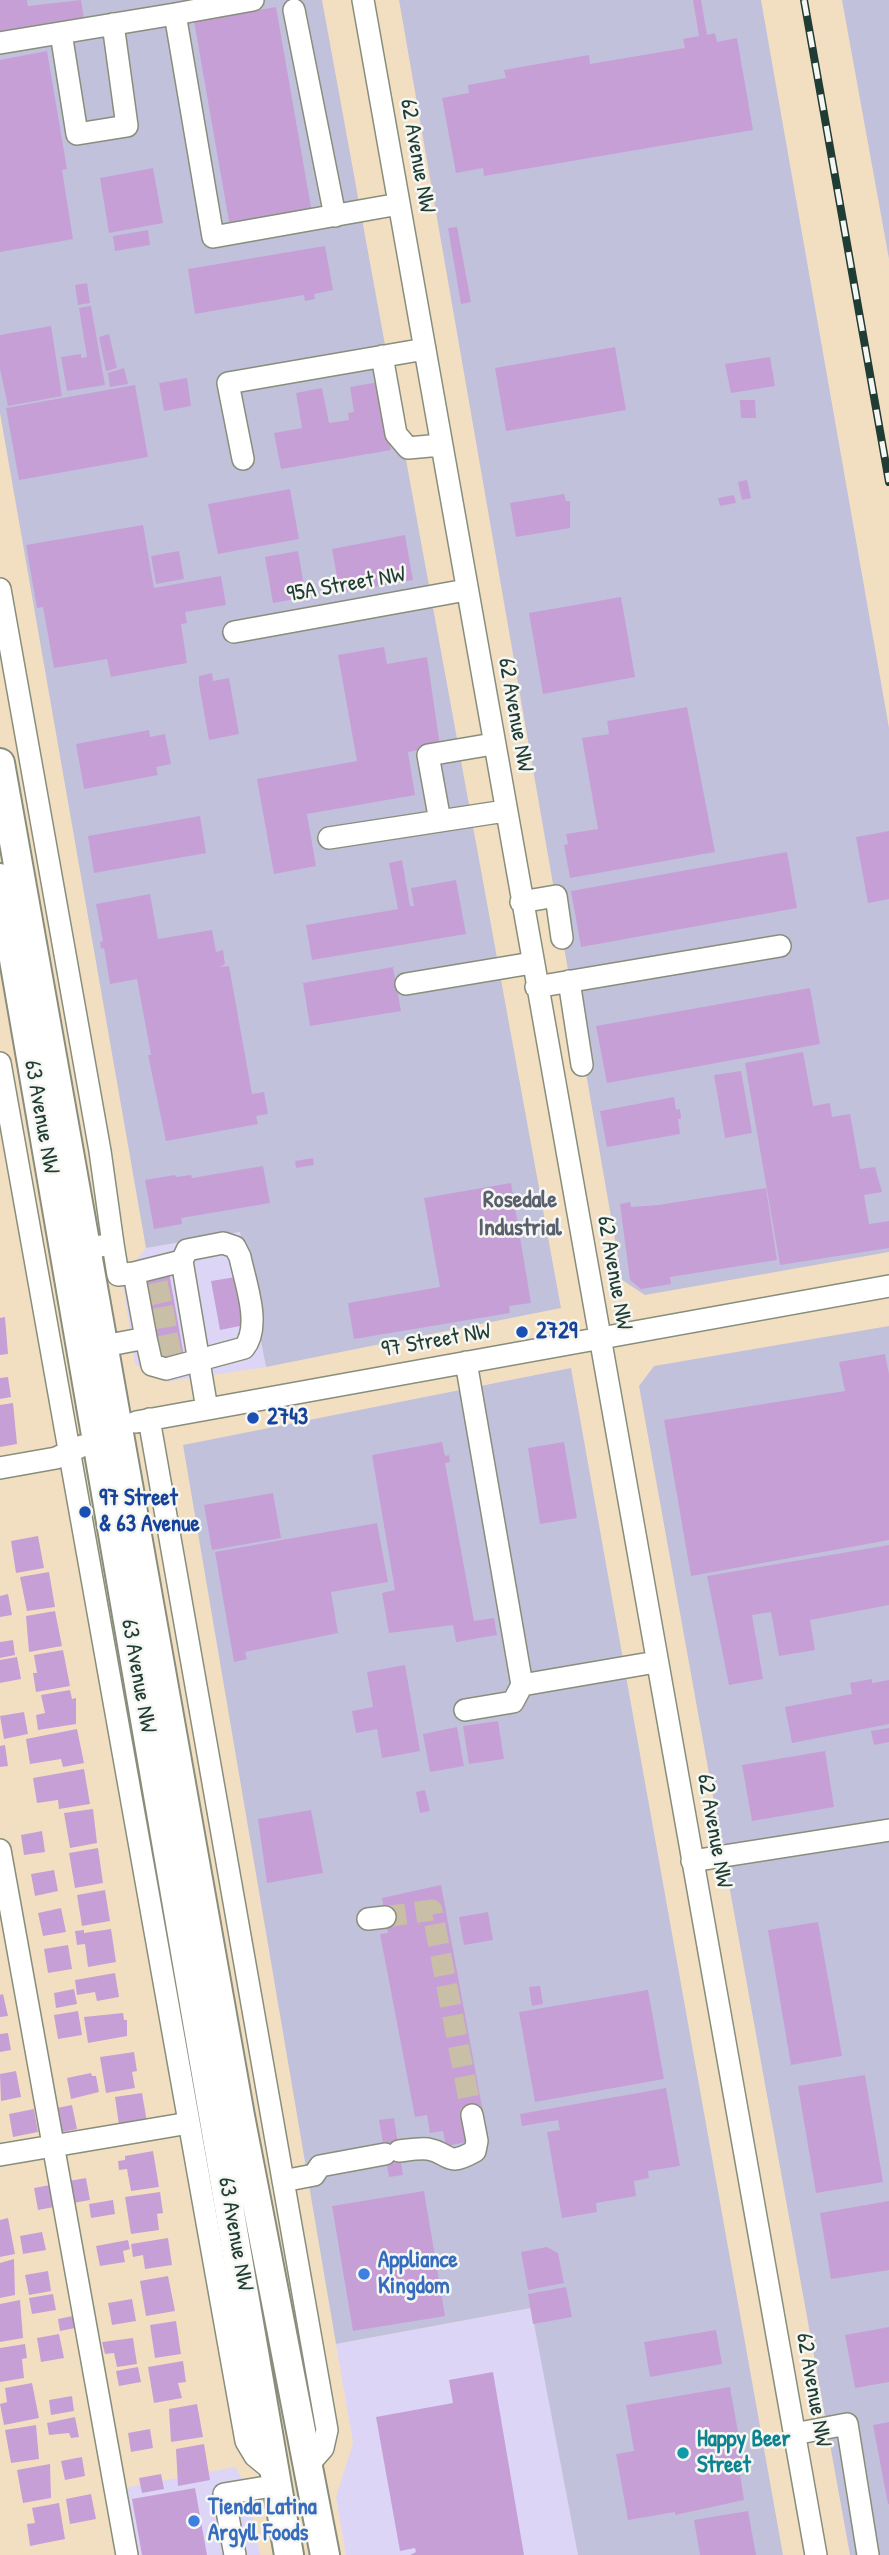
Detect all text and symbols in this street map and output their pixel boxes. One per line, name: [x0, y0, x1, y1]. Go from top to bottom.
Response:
street label: 62 Avenue NW: [393, 97, 441, 215]
street label: 95A Street NW: [285, 561, 407, 609]
street label: 62 Avenue NW: [491, 656, 539, 774]
street label: 63 Avenue NW: [17, 1058, 65, 1176]
district label: Rosedale Industrial: [478, 1187, 562, 1243]
street label: 62 Avenue NW: [590, 1214, 638, 1332]
street label: 97 Street NW: [379, 1318, 493, 1364]
place label: 2729: [536, 1318, 577, 1346]
marker: 2729: [514, 1324, 530, 1340]
place label: 2743: [267, 1404, 308, 1432]
marker: 2743: [245, 1410, 261, 1426]
place label: 97 Street & 63 Avenue: [99, 1485, 200, 1539]
marker: 97 Street & 63 Avenue: [77, 1504, 93, 1520]
street label: 63 Avenue NW: [114, 1617, 162, 1735]
street label: 62 Avenue NW: [690, 1772, 738, 1890]
street label: 63 Avenue NW: [211, 2175, 259, 2293]
place label: Appliance Kingdom: [378, 2247, 458, 2301]
marker: Appliance Kingdom: [356, 2266, 372, 2282]
street label: 62 Avenue NW: [789, 2331, 837, 2449]
place label: Happy Beer Street: [697, 2426, 790, 2480]
marker: Happy Beer Street: [675, 2445, 691, 2461]
place label: Tienda Latina Argyll Foods: [208, 2494, 317, 2548]
marker: Tienda Latina Argyll Foods: [186, 2513, 202, 2529]

